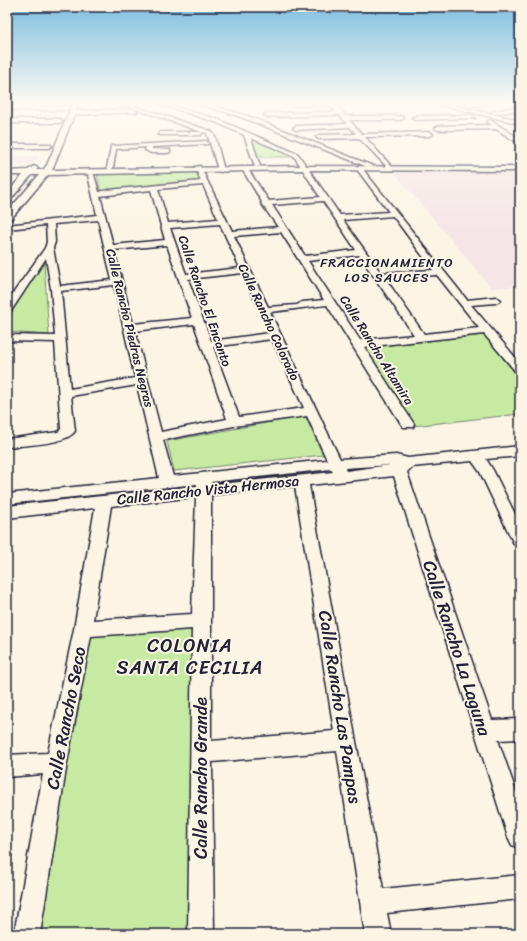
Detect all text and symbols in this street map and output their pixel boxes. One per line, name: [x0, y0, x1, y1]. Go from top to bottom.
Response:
street label: Calle Rancho El Encanto: [172, 232, 238, 370]
street label: Calle Rancho Piedras Negras: [99, 246, 161, 410]
district label: FRACCIONAMIENTO LOS SAUCES: [320, 251, 454, 289]
street label: Calle Rancho Colorado: [232, 260, 306, 385]
street label: Calle Rancho Altamira: [334, 290, 421, 410]
street label: Calle Rancho Vista Hermosa: [116, 467, 301, 512]
street label: Calle Rancho La Laguna: [413, 556, 501, 741]
street label: Calle Rancho Las Pampas: [309, 608, 371, 807]
district label: COLONIA SANTA CECILIA: [117, 629, 263, 684]
street label: Calle Rancho Seco: [36, 644, 96, 792]
street label: Calle Rancho Grande: [185, 697, 217, 859]

